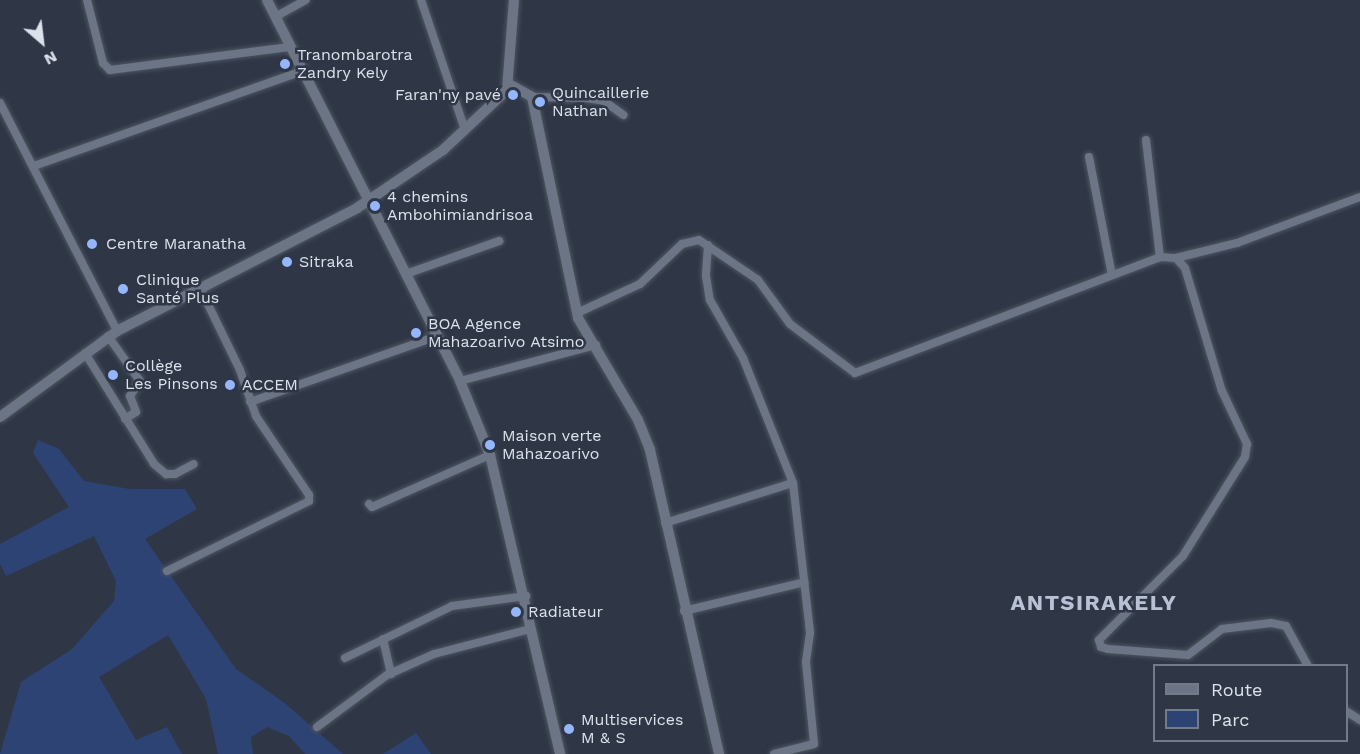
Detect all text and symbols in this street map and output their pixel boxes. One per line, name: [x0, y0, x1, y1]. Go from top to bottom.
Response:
north arrow: [12, 12, 72, 72]
place label: Tranombarotra Zandry Kely: [297, 45, 413, 83]
text: N: [41, 47, 60, 70]
marker: Tranombarotra Zandry Kely: [278, 57, 292, 71]
place label: Quincaillerie Nathan: [552, 83, 649, 121]
place label: Faran'ny pavé: [395, 85, 501, 105]
marker: Faran'ny pavé: [506, 88, 520, 102]
marker: Quincaillerie Nathan: [533, 95, 547, 109]
place label: 4 chemins Ambohimiandrisoa: [387, 187, 533, 225]
marker: 4 chemins Ambohimiandrisoa: [368, 199, 382, 213]
place label: Centre Maranatha: [106, 234, 246, 254]
marker: Centre Maranatha: [83, 235, 101, 253]
place label: Sitraka: [299, 252, 353, 272]
marker: Sitraka: [280, 255, 294, 269]
place label: Clinique Santé Plus: [136, 270, 219, 308]
marker: Clinique Santé Plus: [114, 280, 132, 298]
place label: BOA Agence Mahazoarivo Atsimo: [428, 314, 585, 352]
marker: BOA Agence Mahazoarivo Atsimo: [409, 326, 423, 340]
place label: Collège Les Pinsons: [125, 356, 218, 394]
marker: Collège Les Pinsons: [106, 368, 120, 382]
place label: ACCEM: [242, 375, 298, 395]
marker: ACCEM: [223, 378, 237, 392]
place label: Maison verte Mahazoarivo: [502, 426, 602, 464]
marker: Maison verte Mahazoarivo: [483, 438, 497, 452]
district label: ANTSIRAKELY: [1010, 590, 1178, 616]
place label: Radiateur: [528, 602, 603, 622]
marker: Radiateur: [509, 605, 523, 619]
legend: [1153, 664, 1348, 742]
text: Route: [1211, 679, 1263, 700]
text: Parc: [1211, 709, 1249, 730]
place label: Multiservices M & S: [581, 710, 683, 748]
marker: Multiservices M & S: [562, 722, 576, 736]

